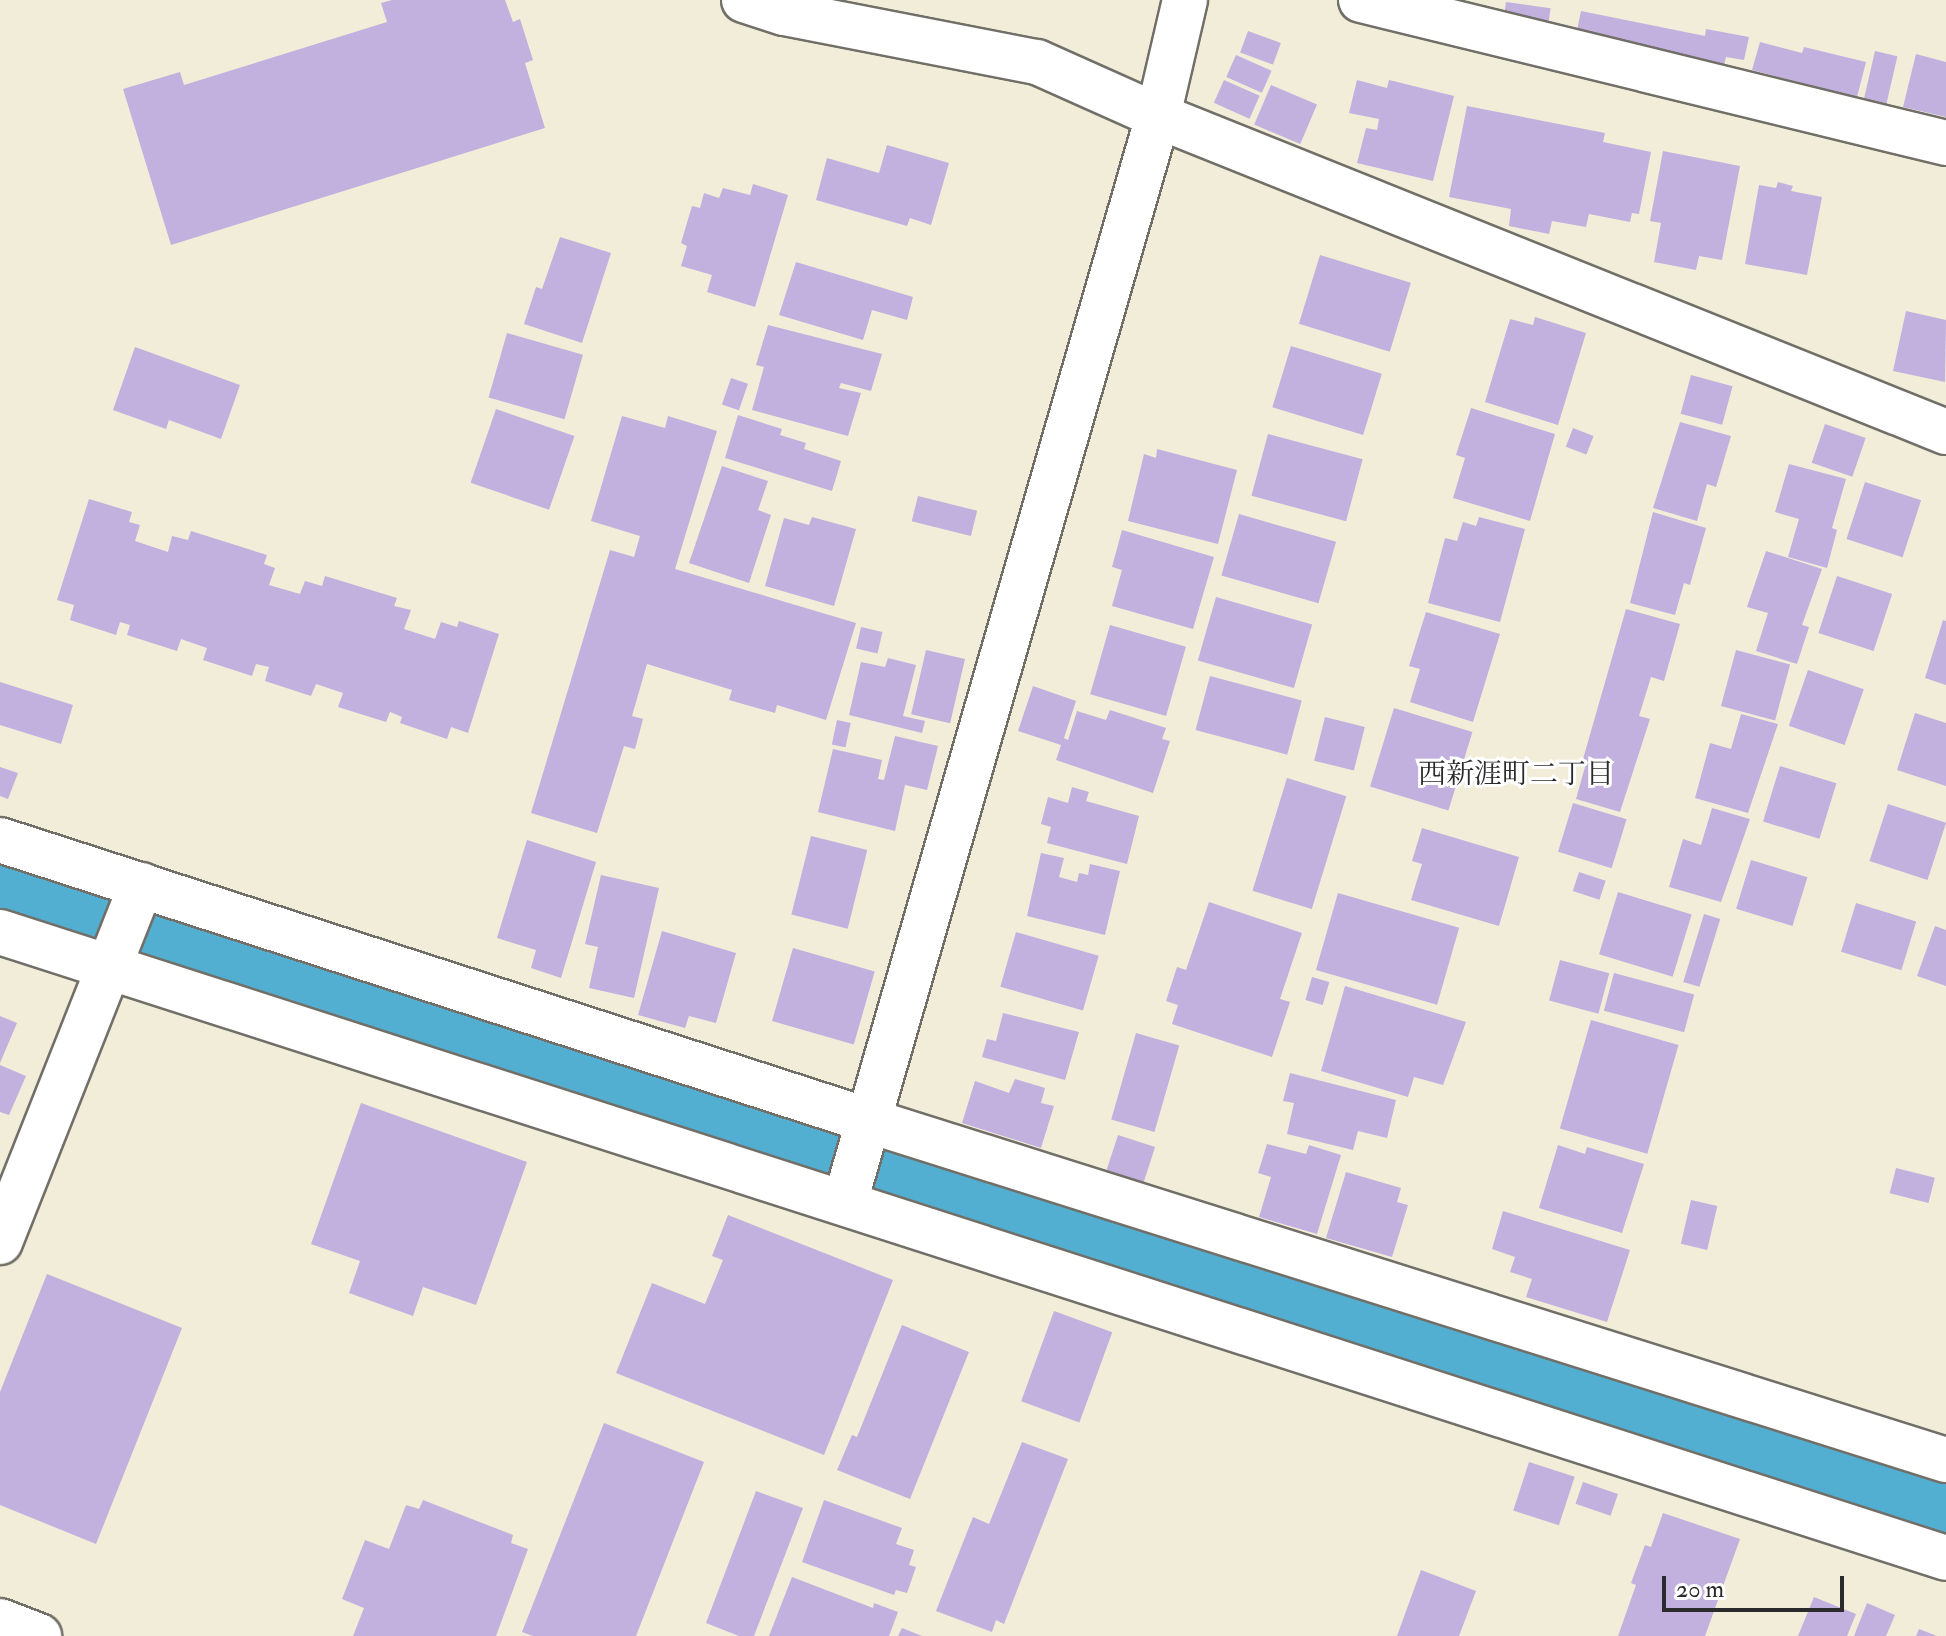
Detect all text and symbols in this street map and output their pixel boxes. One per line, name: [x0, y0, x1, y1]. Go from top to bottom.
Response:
district label: 西新涯町二丁目: [1418, 758, 1614, 792]
scale bar: [1666, 1560, 1848, 1610]
text: 20 m: [1676, 1574, 1724, 1605]

